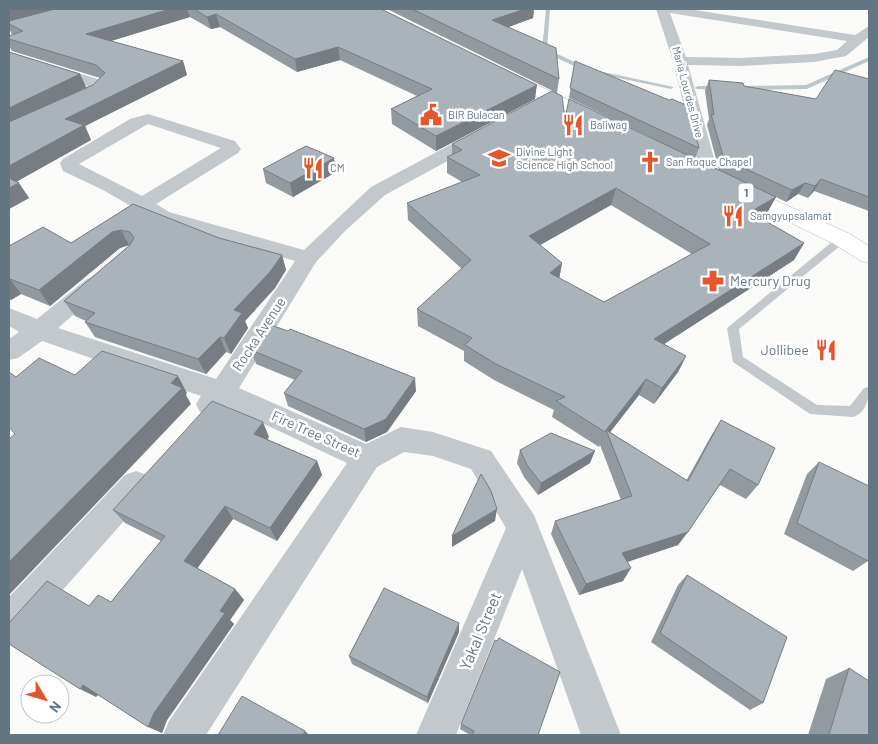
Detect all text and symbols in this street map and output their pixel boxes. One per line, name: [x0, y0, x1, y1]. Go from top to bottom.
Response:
street label: Maria Lourdes Drive: [670, 45, 707, 139]
public building icon: BIR Bulacan: [418, 102, 444, 128]
place label: BIR Bulacan: [448, 108, 505, 121]
restaurant icon: Baliwag: [560, 112, 586, 138]
place label: Baliwag: [590, 118, 627, 131]
school or university icon: Divine Light Science High School: [486, 145, 512, 171]
place label: Divine Light Science High School: [516, 145, 613, 171]
church icon: San Roque Chapel: [637, 149, 663, 175]
restaurant icon: CM: [300, 155, 326, 181]
place label: San Roque Chapel: [666, 155, 752, 168]
place label: CM: [330, 161, 345, 174]
road number: 1: [738, 184, 754, 202]
restaurant icon: Samgyupsalamat: [720, 203, 746, 229]
place label: Samgyupsalamat: [750, 209, 832, 222]
pharmacy icon: Mercury Drug: [700, 268, 726, 294]
place label: Mercury Drug: [730, 272, 811, 289]
street label: Rocka Avenue: [228, 294, 289, 374]
restaurant icon: Jollibee: [813, 337, 839, 363]
place label: Jollibee: [761, 341, 809, 358]
street label: Fire Tree Street: [269, 406, 363, 461]
street label: Yakal Street: [455, 589, 505, 673]
north arrow: [20, 674, 70, 724]
text: N: [46, 698, 65, 716]

